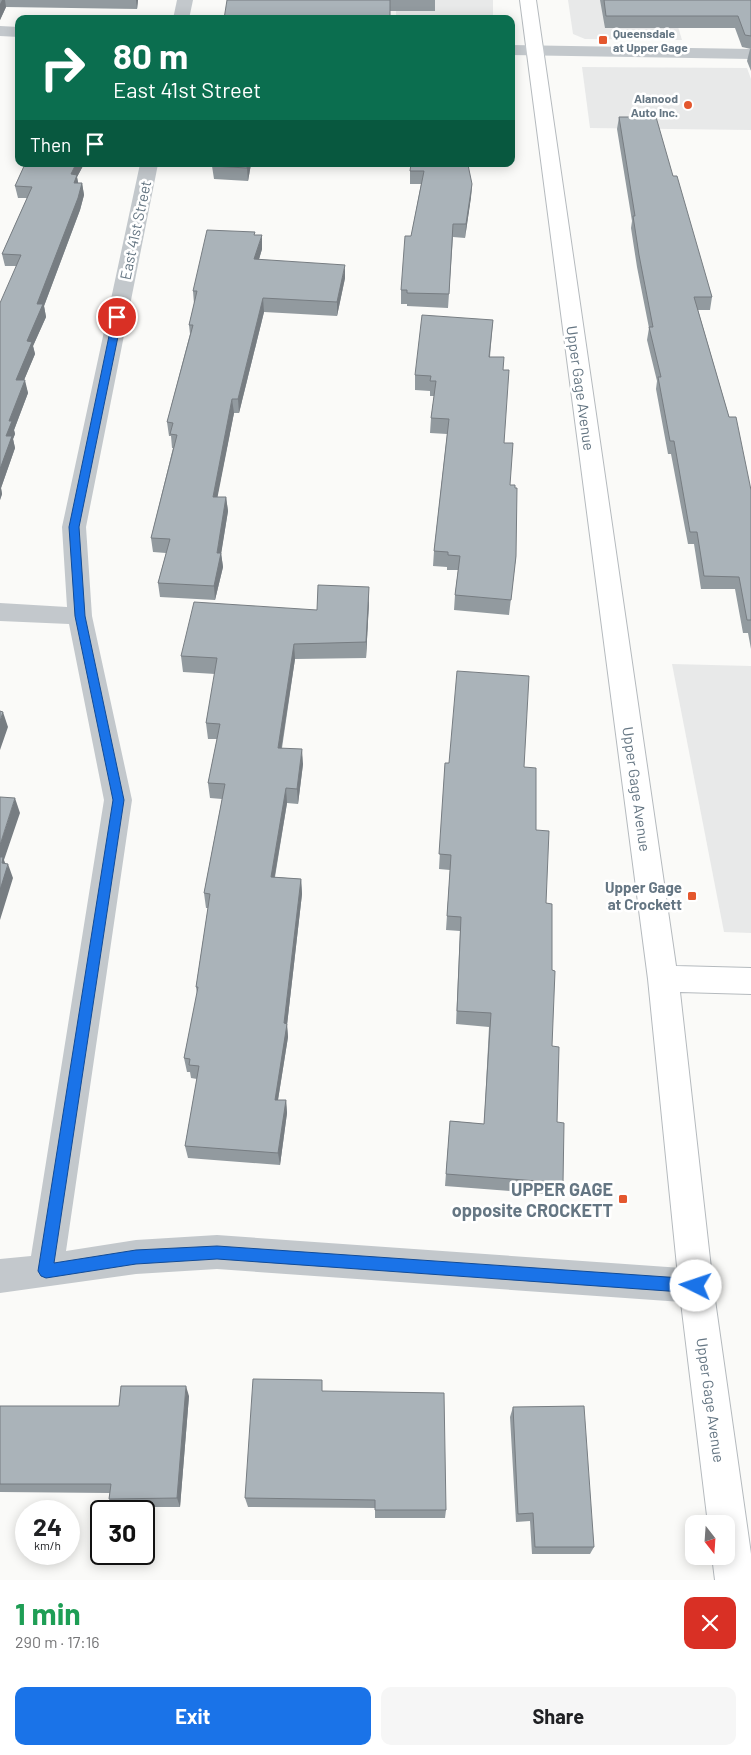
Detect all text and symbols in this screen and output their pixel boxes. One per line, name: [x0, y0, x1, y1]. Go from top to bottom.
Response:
place label: Queensdale at Upper Gage: [613, 26, 688, 54]
text: 80 m: [113, 34, 188, 76]
marker: Queensdale at Upper Gage: [597, 34, 609, 46]
icon: right: [30, 35, 95, 100]
text: East 41st Street: [113, 76, 261, 102]
place label: Alanood Auto Inc.: [631, 91, 678, 119]
marker: Alanood Auto Inc.: [682, 99, 694, 111]
icon: arrive: [81, 130, 109, 158]
text: Then: [30, 133, 71, 156]
street label: East 41st Street: [116, 179, 154, 281]
pin: [96, 296, 138, 338]
icon: arrive: [103, 303, 131, 331]
street label: Upper Gage Avenue: [563, 324, 599, 452]
street label: Upper Gage Avenue: [619, 725, 655, 853]
place label: Upper Gage at Crockett: [605, 878, 682, 913]
marker: Upper Gage at Crockett: [686, 890, 698, 902]
place label: UPPER GAGE opposite CROCKETT: [452, 1178, 613, 1221]
marker: UPPER GAGE opposite CROCKETT: [617, 1193, 629, 1205]
position arrow: [669, 1259, 721, 1311]
street label: Upper Gage Avenue: [693, 1336, 729, 1464]
speed limit sign: 30: [90, 1500, 155, 1565]
text: 24: [33, 1511, 62, 1541]
north arrow: [685, 1515, 735, 1565]
map controls: [685, 1515, 735, 1565]
text: km/h: [34, 1538, 61, 1552]
text: 1 min: [15, 1595, 81, 1631]
button: close: [684, 1597, 736, 1649]
text: 290 m · 17:16: [15, 1632, 100, 1651]
button: Exit: [15, 1687, 371, 1745]
button: Share: [381, 1687, 736, 1745]

